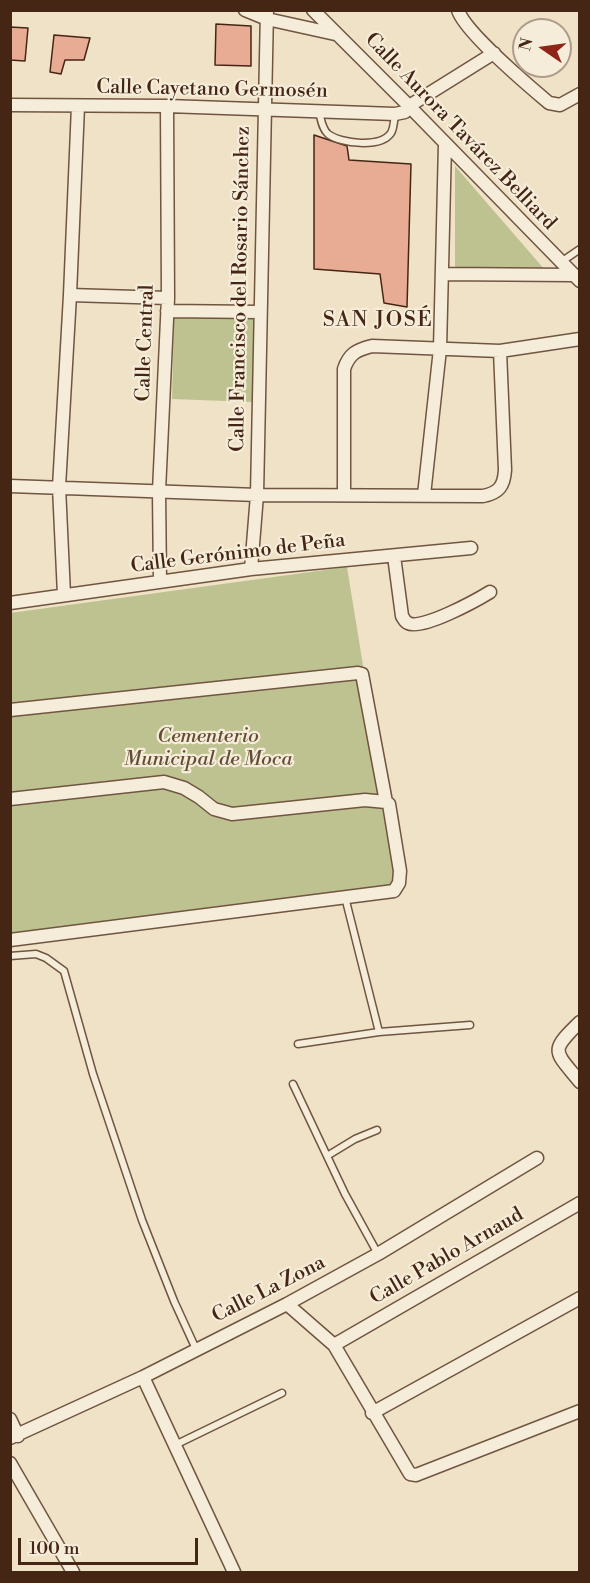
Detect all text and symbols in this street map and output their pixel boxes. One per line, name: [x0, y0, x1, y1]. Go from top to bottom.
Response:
north arrow: [512, 18, 572, 78]
street label: Calle Aurora Tavárez Belliard: [359, 28, 561, 236]
text: N: [515, 36, 538, 53]
street label: Calle Cayetano Germosén: [96, 76, 328, 104]
street label: Calle Francisco del Rosario Sánchez: [226, 126, 256, 452]
street label: Calle Central: [132, 284, 160, 402]
district label: SAN JOSÉ: [323, 308, 433, 334]
street label: Calle Gerónimo de Peña: [129, 529, 347, 579]
park label: Cementerio Municipal de Moca: [124, 725, 292, 772]
street label: Calle Pablo Arnaud: [366, 1203, 528, 1311]
street label: Calle La Zona: [208, 1251, 330, 1329]
scale bar: [21, 1526, 201, 1564]
text: 100 m: [29, 1537, 80, 1560]

